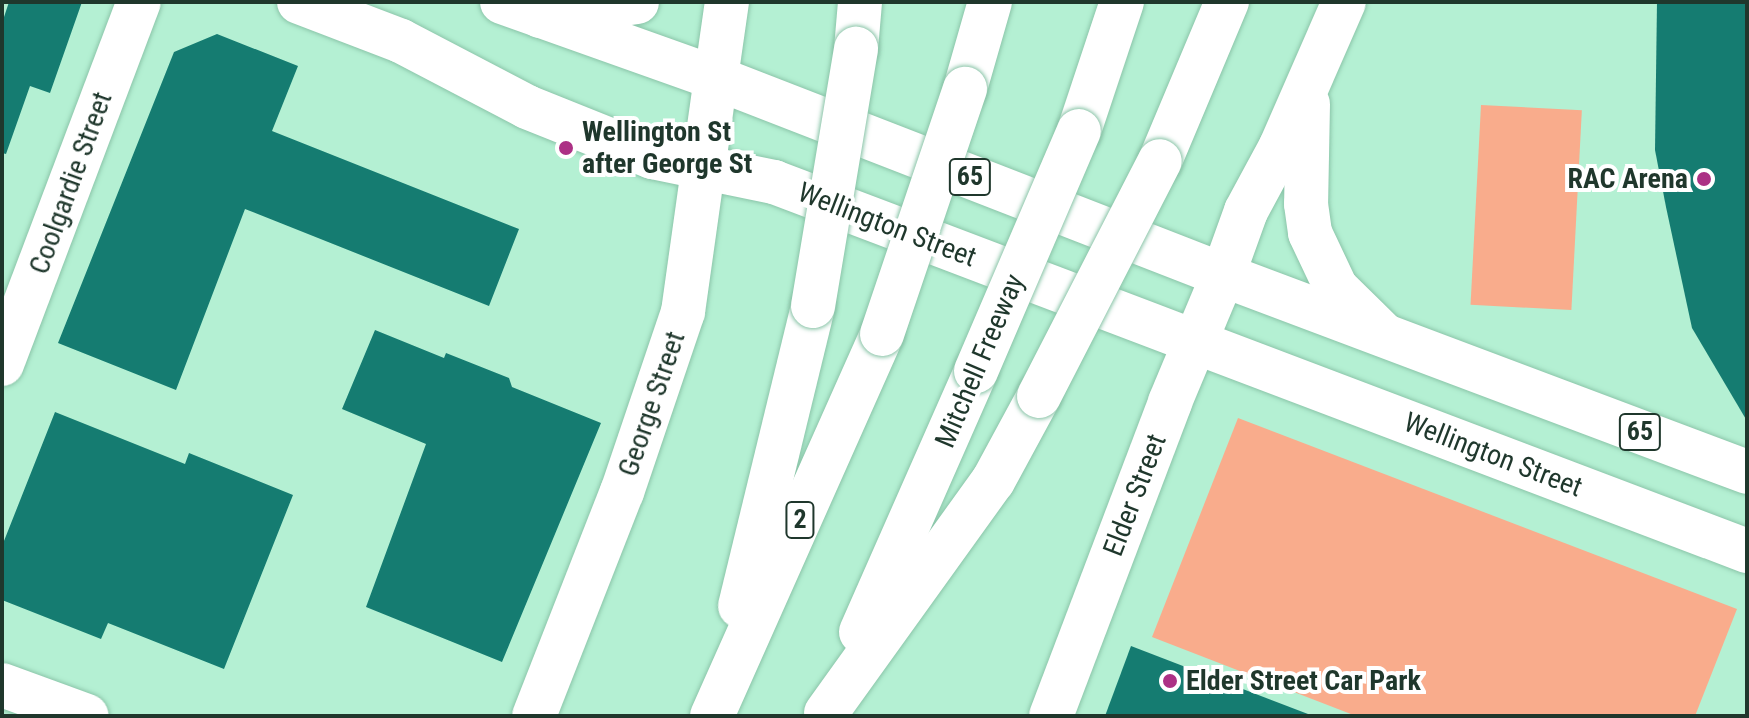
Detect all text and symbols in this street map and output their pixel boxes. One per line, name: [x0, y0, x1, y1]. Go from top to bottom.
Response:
street label: Coolgardie Street: [22, 87, 120, 279]
place label: Wellington St after George St: [582, 115, 752, 181]
marker: Wellington St after George St: [557, 139, 575, 157]
road number: 65: [948, 155, 992, 199]
place label: RAC Arena: [1568, 162, 1688, 196]
marker: RAC Arena: [1695, 170, 1713, 188]
street label: Wellington Street: [793, 176, 981, 274]
street label: Mitchell Freeway: [928, 269, 1032, 453]
street label: George Street: [612, 327, 692, 481]
street label: Wellington Street: [1399, 406, 1587, 504]
road number: 65: [1618, 410, 1662, 454]
street label: Elder Street: [1096, 429, 1174, 561]
road number: 2: [784, 498, 816, 542]
place label: Elder Street Car Park: [1186, 664, 1421, 698]
marker: Elder Street Car Park: [1161, 672, 1179, 690]

